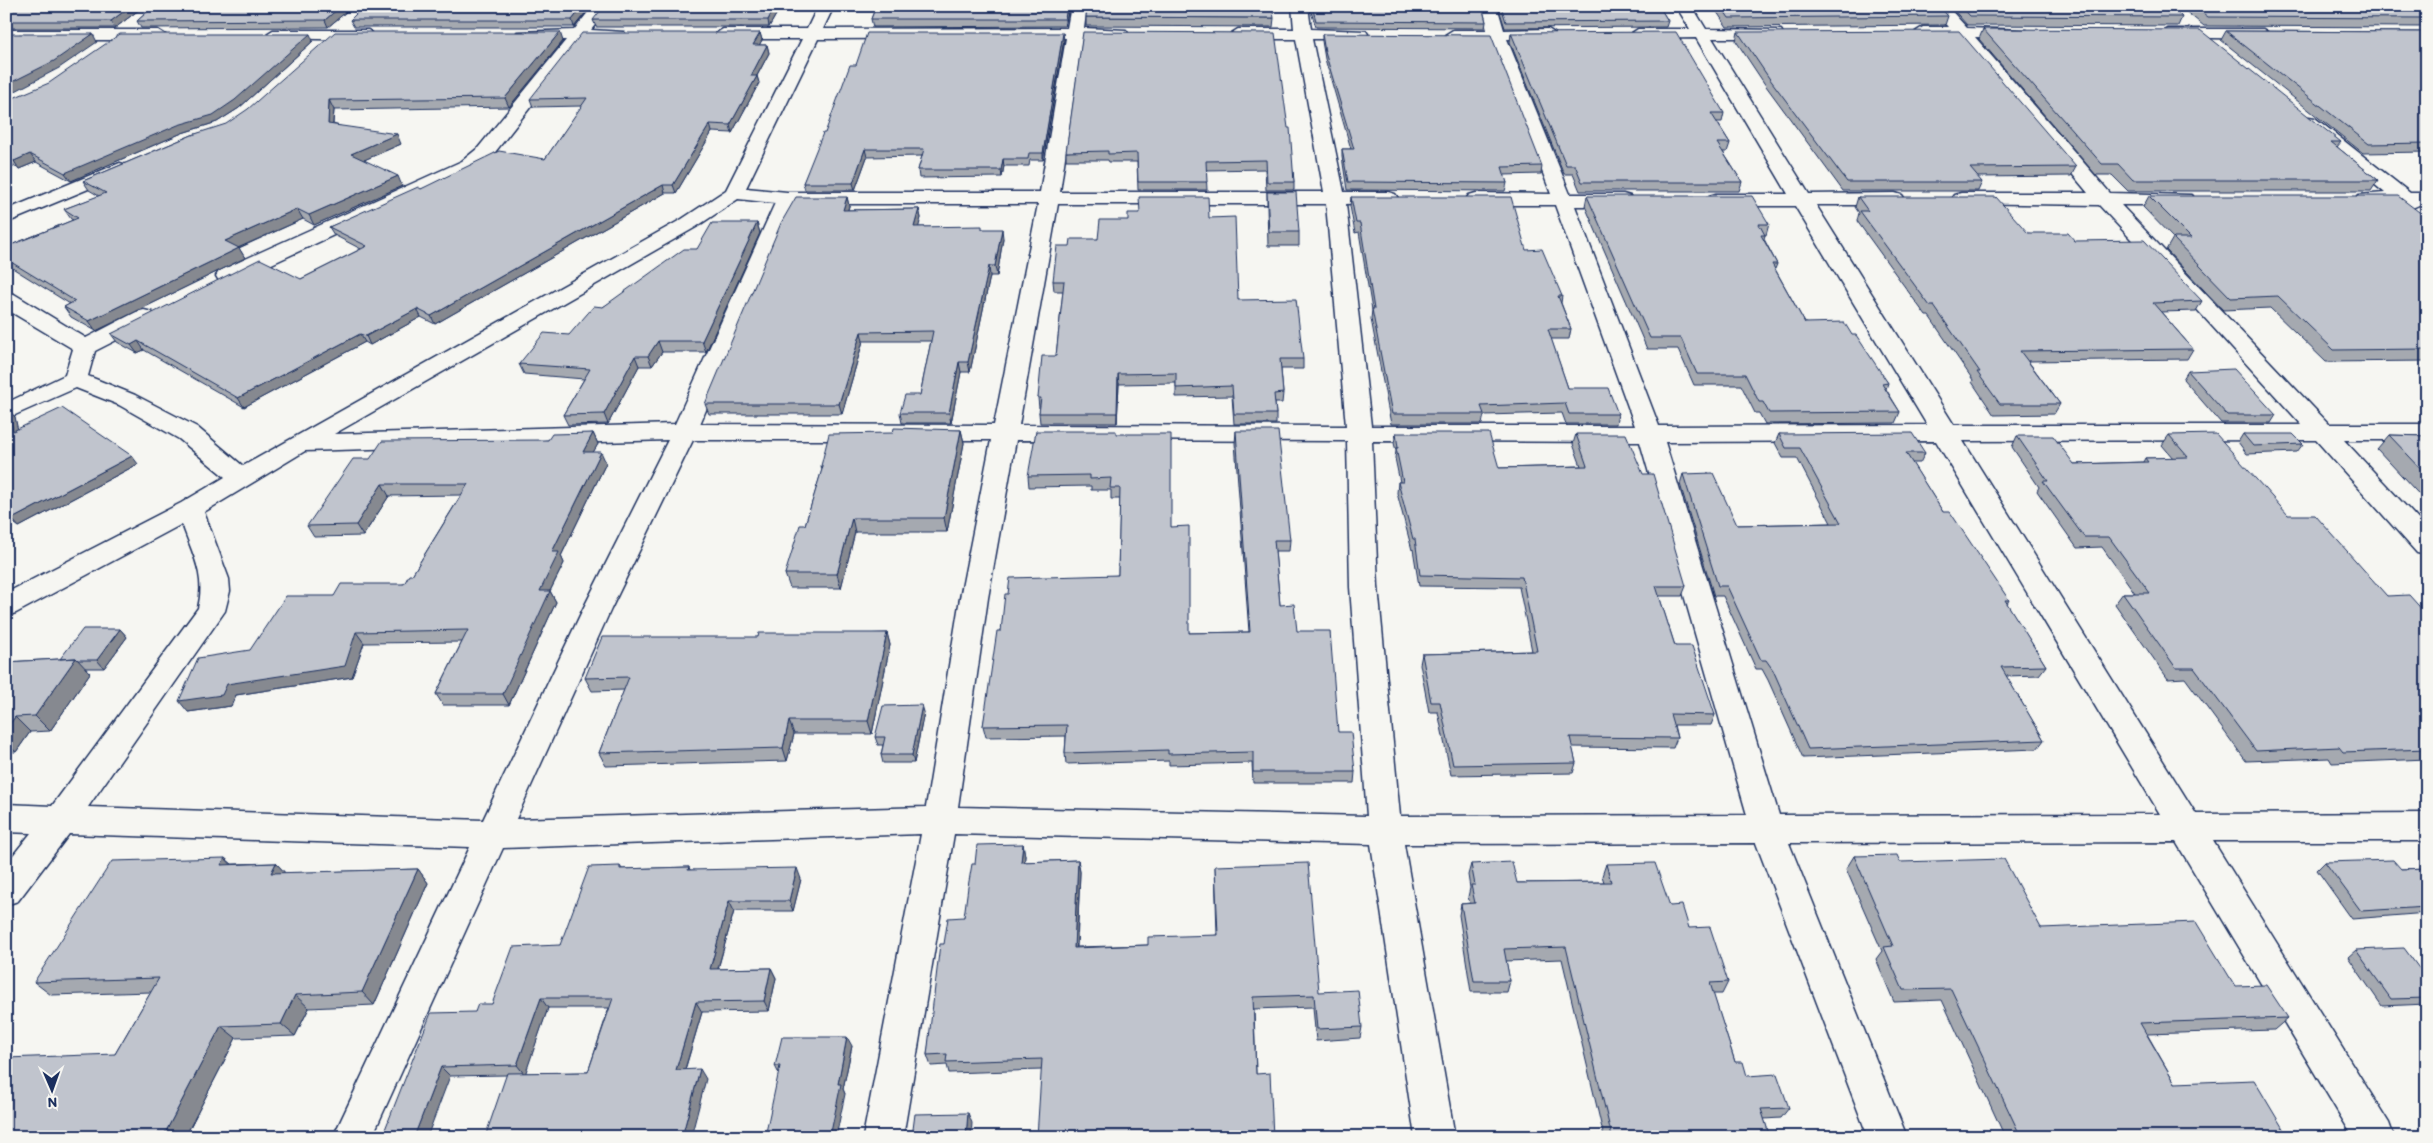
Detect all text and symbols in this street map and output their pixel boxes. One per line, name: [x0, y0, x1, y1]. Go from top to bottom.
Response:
north arrow: [28, 1066, 78, 1116]
text: N: [47, 1094, 57, 1111]

